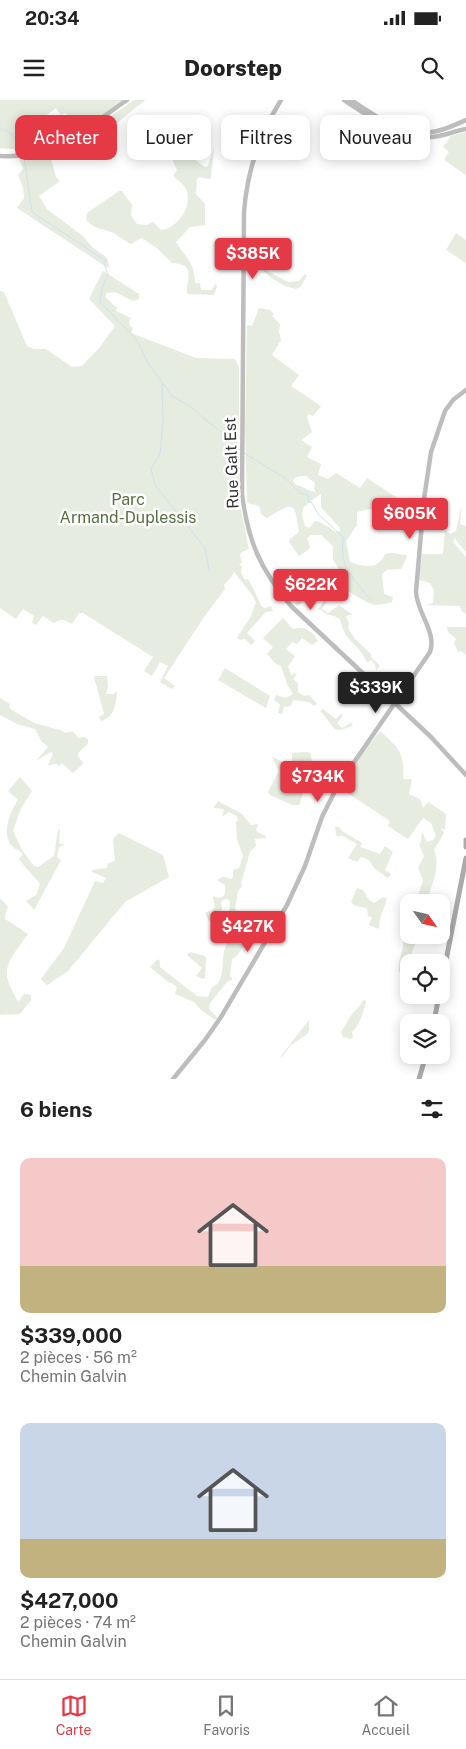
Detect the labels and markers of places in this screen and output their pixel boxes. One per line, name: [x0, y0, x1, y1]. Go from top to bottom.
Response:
pin: $385K: [218, 238, 288, 280]
pin: $605K: [375, 498, 445, 540]
pin: $622K: [276, 568, 346, 611]
pin: $339K: [341, 672, 411, 714]
pin: $734K: [283, 760, 353, 803]
pin: $427K: [213, 910, 283, 953]

